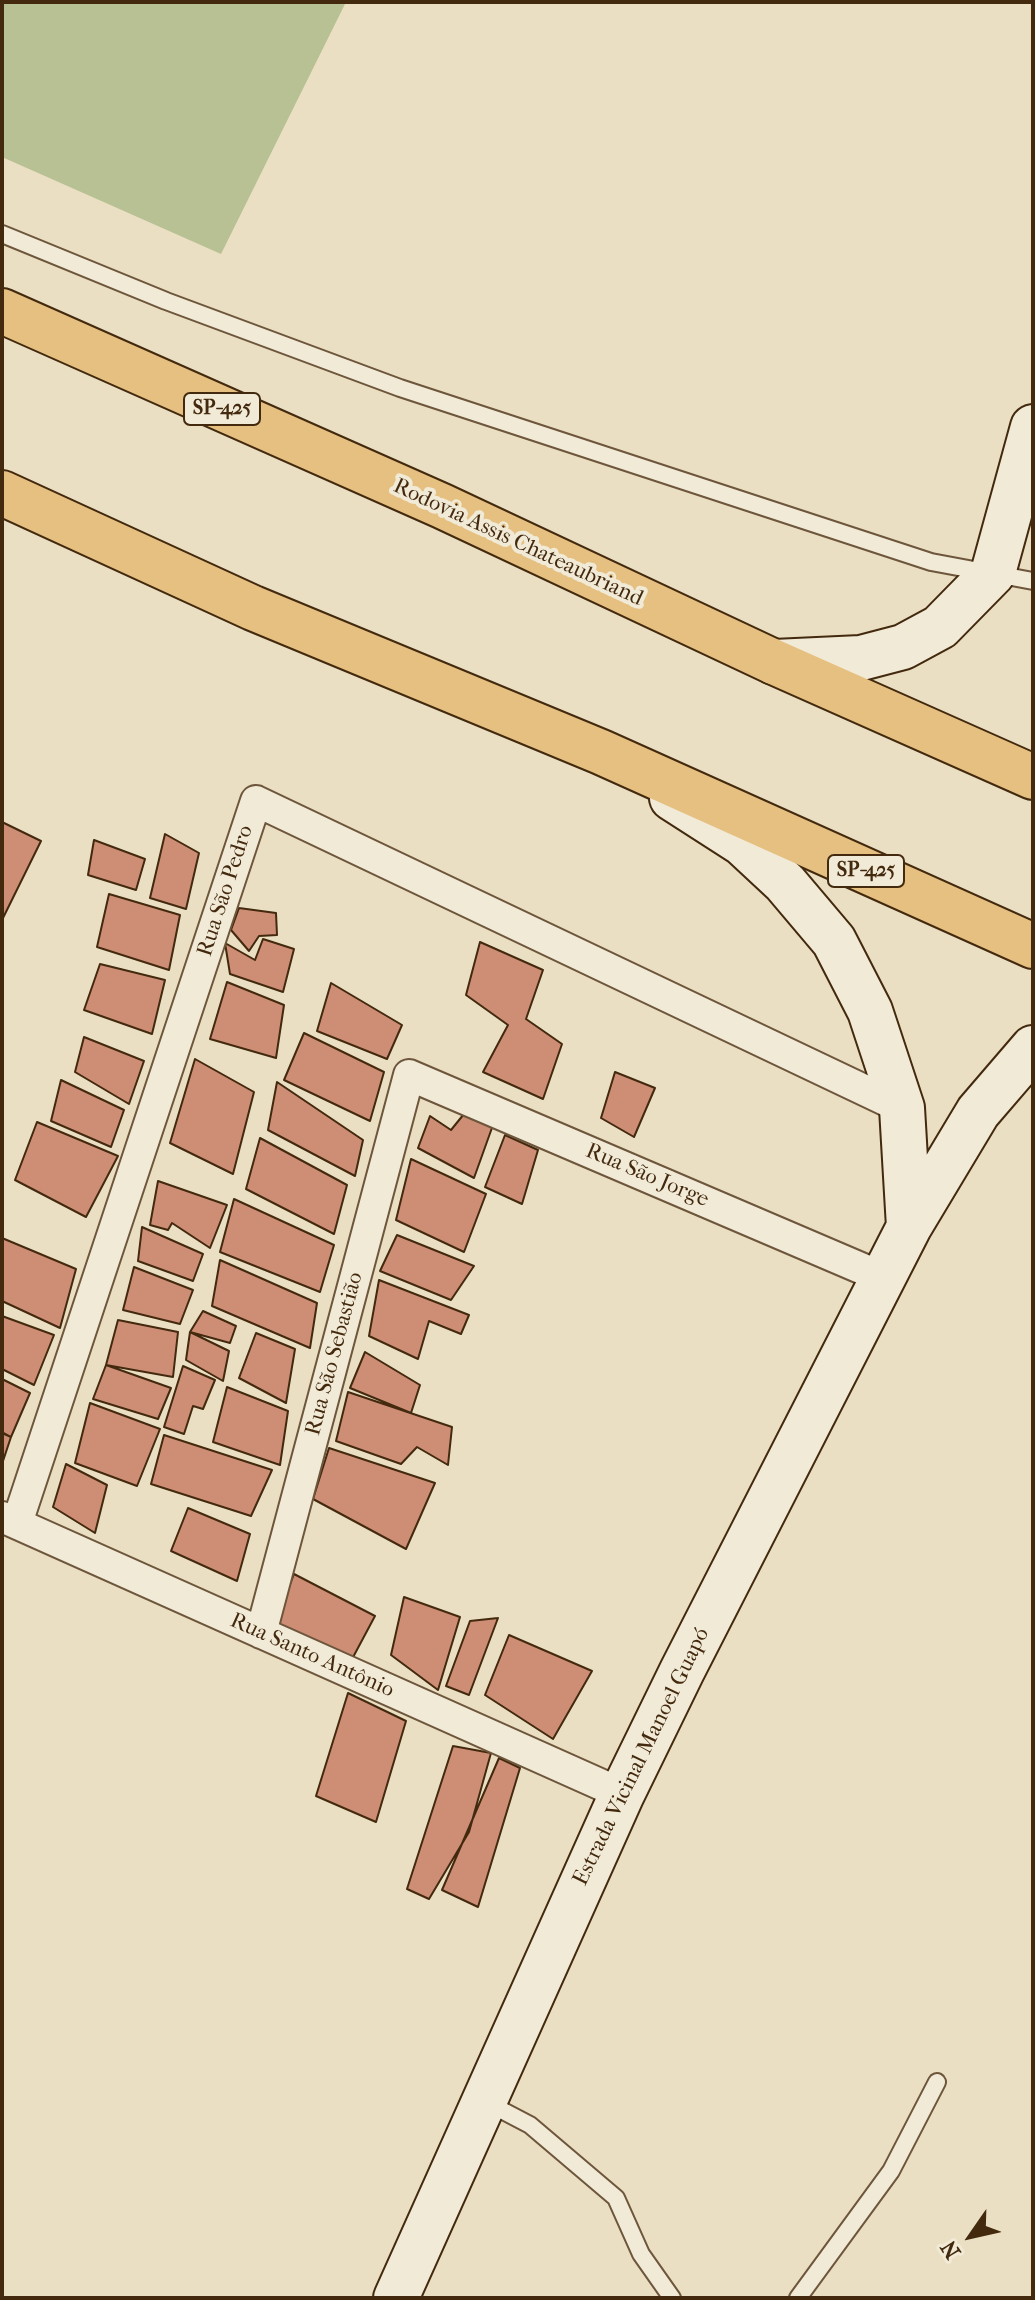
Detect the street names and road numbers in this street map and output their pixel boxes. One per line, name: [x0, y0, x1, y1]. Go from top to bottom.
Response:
road number: SP-425: [184, 393, 260, 425]
street label: Rodovia Assis Chateaubriand: [389, 473, 647, 613]
street label: Rua São Pedro: [192, 822, 260, 960]
road number: SP-425: [828, 855, 904, 887]
street label: Rua São Jorge: [582, 1138, 712, 1214]
street label: Rua São Sebastião: [300, 1269, 370, 1439]
street label: Rua Santo Antônio: [226, 1608, 398, 1704]
street label: Estrada Vicinal Manoel Guapó: [568, 1624, 716, 1890]

